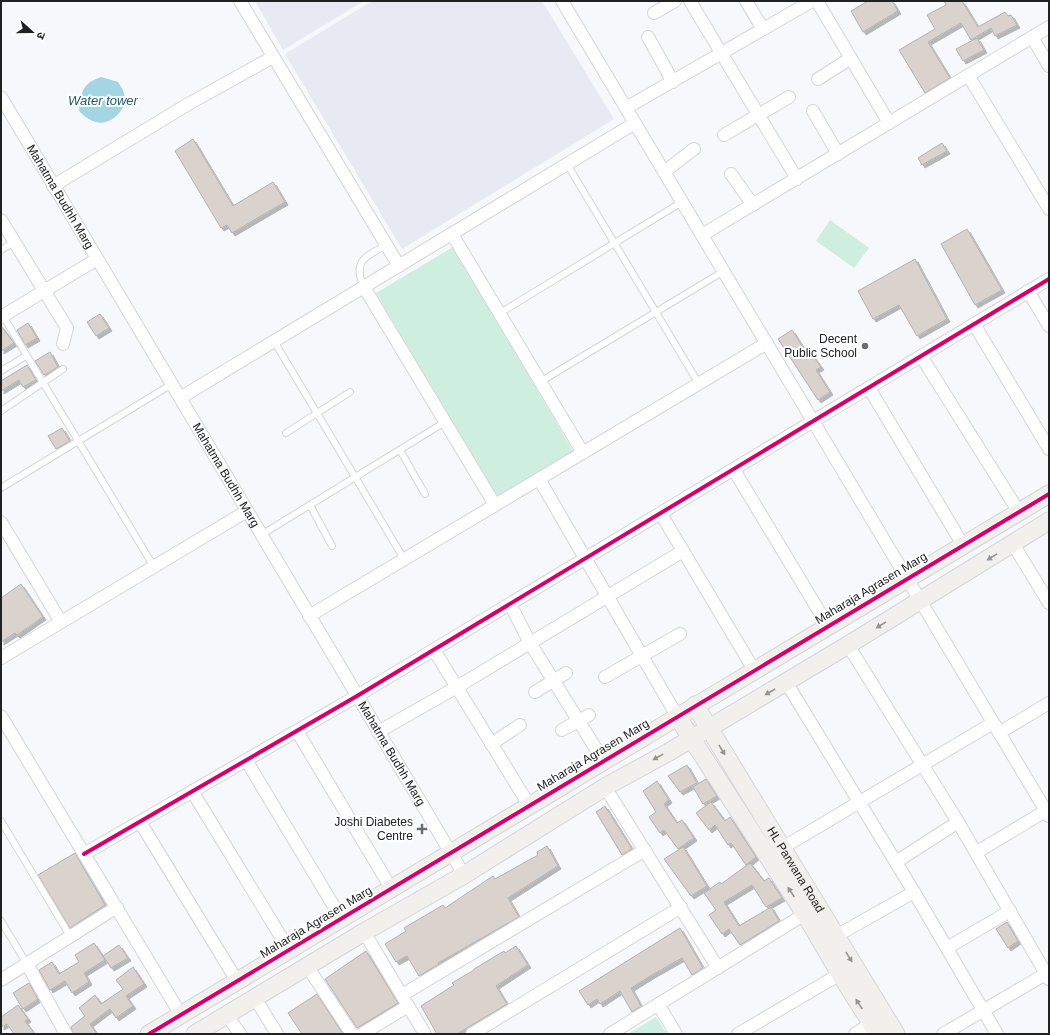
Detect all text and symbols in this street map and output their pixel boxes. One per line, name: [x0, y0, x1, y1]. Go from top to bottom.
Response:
north arrow: [12, 12, 52, 52]
text: उ: [34, 30, 48, 41]
water label: Water tower: [68, 93, 139, 108]
street label: Mahatma Budhh Marg: [24, 142, 97, 251]
place label: Decent Public School: [784, 332, 858, 360]
marker: Decent Public School: [860, 341, 870, 351]
street label: Mahatma Budhh Marg: [190, 420, 262, 530]
street label: Maharaja Agrasen Marg: [813, 549, 929, 627]
one-way arrow: [986, 553, 998, 560]
one-way arrow: [875, 621, 887, 628]
one-way arrow: [764, 688, 776, 695]
street label: Mahatma Budhh Marg: [355, 699, 428, 808]
street label: Maharaja Agrasen Marg: [535, 716, 651, 794]
one-way arrow: [719, 744, 726, 756]
one-way arrow: [652, 754, 664, 761]
place label: Joshi Diabetes Centre: [334, 815, 413, 843]
marker: Joshi Diabetes Centre: [416, 823, 428, 835]
street label: HL Parwana Road: [764, 824, 827, 915]
street label: Maharaja Agrasen Marg: [258, 883, 374, 961]
one-way arrow: [787, 887, 795, 897]
one-way arrow: [845, 951, 852, 963]
one-way arrow: [855, 999, 863, 1009]

